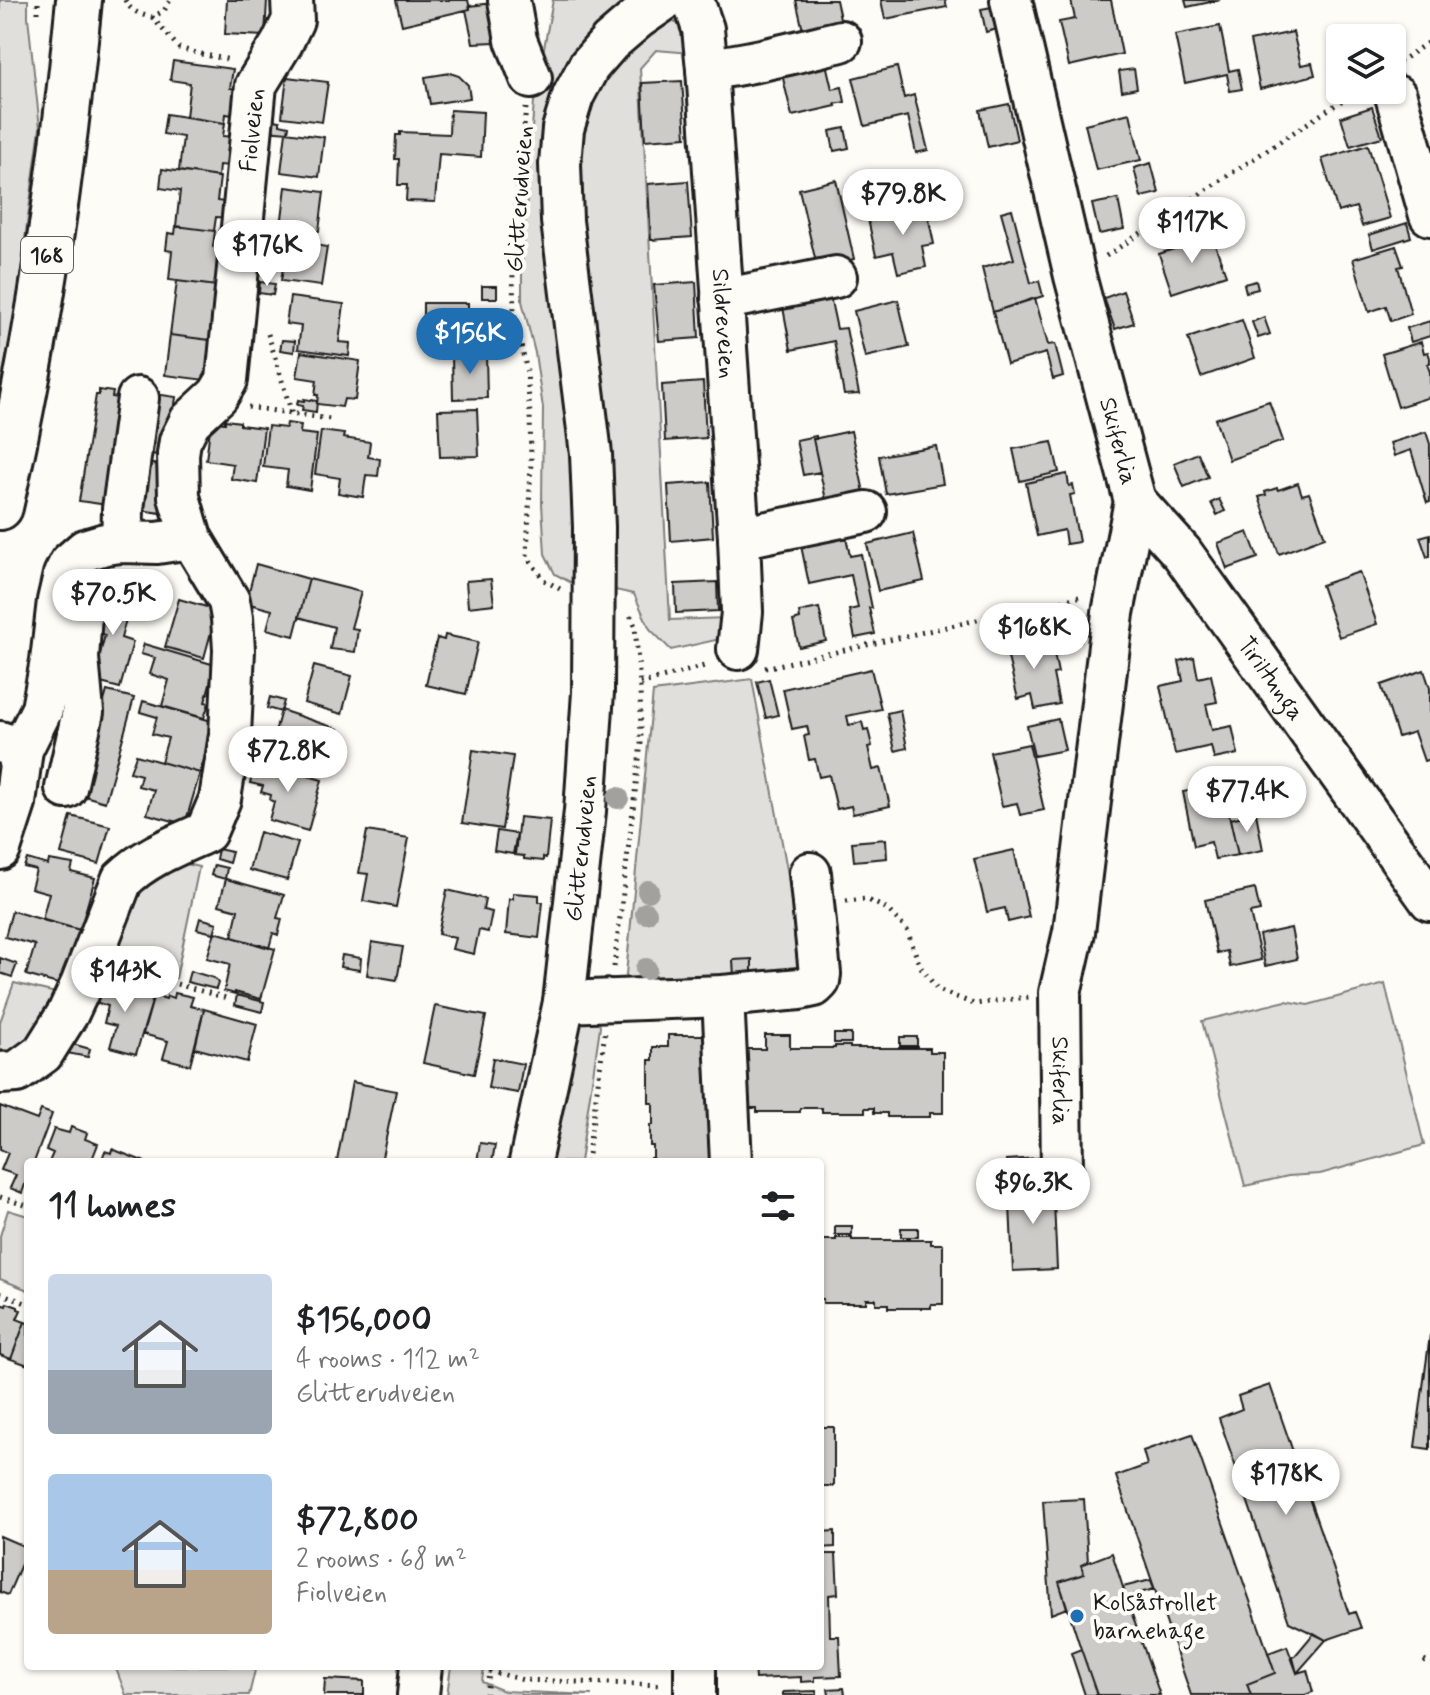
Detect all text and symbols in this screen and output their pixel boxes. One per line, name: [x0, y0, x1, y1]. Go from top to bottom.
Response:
map controls: [1326, 24, 1406, 104]
button: layers: [1326, 24, 1406, 104]
street label: Fiolveien: [234, 87, 273, 174]
street label: Glitterudveien: [500, 125, 541, 273]
pin: $79.8K: [838, 169, 968, 237]
text: $79.8K: [861, 178, 946, 212]
pin: $117K: [1136, 197, 1248, 265]
text: $117K: [1157, 206, 1227, 240]
pin: $176K: [211, 220, 323, 288]
text: $176K: [232, 229, 302, 263]
road number: 168: [21, 237, 73, 273]
street label: Sildreveien: [704, 268, 742, 380]
pin: $156K: [414, 308, 526, 376]
text: $156K: [434, 317, 506, 351]
street label: Skiferlia: [1091, 394, 1144, 488]
pin: $70.5K: [48, 569, 178, 637]
text: $70.5K: [70, 578, 156, 612]
pin: $168K: [978, 603, 1090, 671]
text: $168K: [997, 612, 1071, 646]
street label: Tiriltunga: [1230, 631, 1311, 727]
pin: $72.8K: [223, 726, 353, 794]
text: $72.8K: [246, 735, 330, 769]
pin: $77.4K: [1182, 766, 1312, 834]
street label: Glitterudveien: [559, 774, 604, 923]
text: $77.4K: [1205, 775, 1289, 809]
pin: $143K: [69, 946, 181, 1014]
text: $143K: [89, 955, 161, 989]
street label: Skiferlia: [1043, 1036, 1075, 1125]
pin: $96.3K: [968, 1158, 1098, 1226]
text: $96.3K: [994, 1167, 1072, 1201]
text: 11 homes: [48, 1184, 176, 1229]
icon: filters: [756, 1184, 800, 1228]
text: $156,000: [296, 1298, 432, 1343]
icon: home: [112, 1306, 208, 1402]
text: 4 rooms · 112 m²: [296, 1343, 480, 1377]
text: Glitterudveien: [296, 1377, 455, 1411]
pin: $178K: [1230, 1449, 1342, 1517]
text: $178K: [1250, 1458, 1322, 1492]
text: $72,800: [296, 1498, 419, 1543]
icon: home: [112, 1506, 208, 1602]
text: 2 rooms · 68 m²: [296, 1543, 467, 1577]
text: Fiolveien: [296, 1577, 387, 1611]
place label: Kolsåstrollet barnehage: [1093, 1588, 1218, 1650]
marker: Kolsåstrollet barnehage: [1068, 1607, 1086, 1625]

